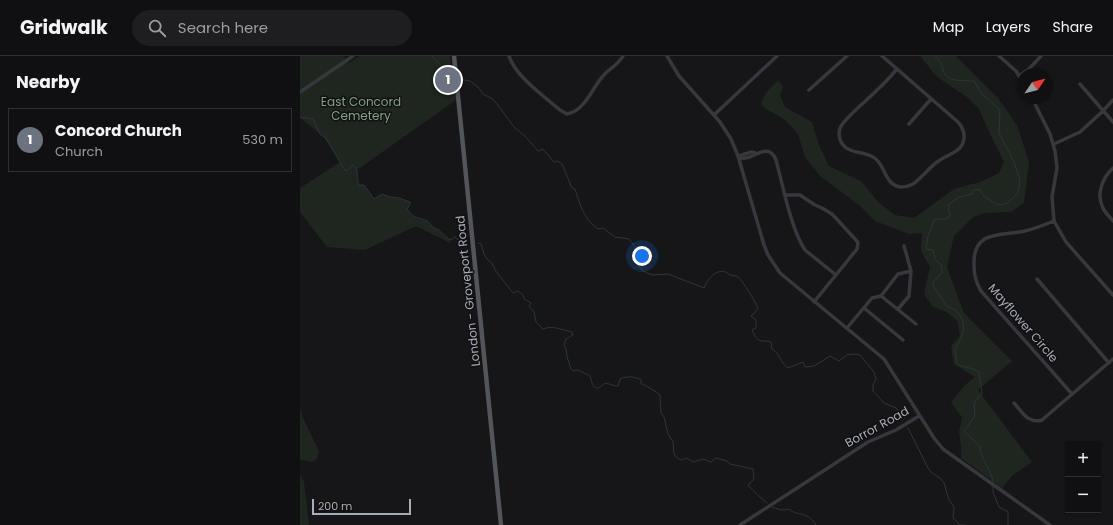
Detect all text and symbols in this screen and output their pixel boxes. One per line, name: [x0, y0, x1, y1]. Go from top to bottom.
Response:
search box: [132, 10, 412, 46]
text: Gridwalk: [20, 14, 108, 41]
icon: search: [146, 17, 168, 39]
text: Search here: [178, 17, 268, 38]
text: Map: [933, 17, 964, 37]
text: Layers: [986, 17, 1030, 37]
text: Share: [1052, 17, 1093, 37]
pin: 1: [435, 65, 461, 95]
north arrow: [1017, 68, 1053, 104]
text: Nearby: [16, 70, 80, 94]
park label: East Concord Cemetery: [321, 93, 401, 124]
text: Concord Church: [55, 120, 182, 141]
text: 1: [28, 130, 32, 149]
text: 530 m: [242, 130, 283, 149]
text: Church: [55, 142, 103, 161]
street label: London - Groveport Road: [451, 215, 484, 367]
your location: [632, 246, 652, 266]
street label: Mayflower Circle: [984, 280, 1062, 366]
street label: Borror Road: [842, 402, 912, 451]
map controls: [1065, 441, 1101, 513]
button: +: [1065, 441, 1101, 477]
button: −: [1065, 477, 1101, 513]
scale bar: [312, 497, 411, 516]
text: 200 m: [318, 498, 352, 514]

